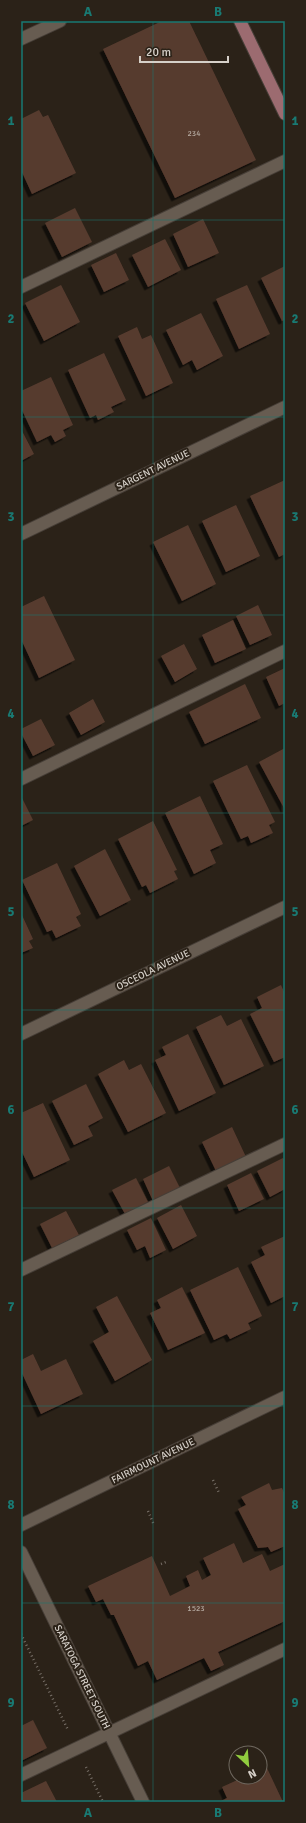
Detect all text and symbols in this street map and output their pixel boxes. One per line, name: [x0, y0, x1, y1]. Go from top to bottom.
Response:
text: A: [84, 4, 93, 20]
text: B: [214, 4, 222, 20]
scale bar: [140, 38, 228, 64]
text: 20 m: [146, 45, 171, 60]
text: 1: [7, 113, 15, 129]
text: 1: [291, 113, 299, 129]
house number: 234: [188, 128, 201, 138]
text: 2: [7, 311, 15, 327]
text: 2: [291, 311, 299, 327]
street label: SARGENT AVENUE: [115, 447, 192, 493]
text: 3: [7, 509, 15, 525]
text: 3: [291, 509, 299, 525]
text: 4: [7, 706, 15, 722]
text: 4: [291, 706, 299, 722]
text: 5: [7, 904, 15, 920]
text: 5: [291, 904, 299, 920]
street label: OSCEOLA AVENUE: [114, 947, 192, 993]
text: 6: [7, 1102, 15, 1118]
text: 6: [291, 1102, 299, 1118]
text: 7: [7, 1299, 15, 1315]
text: 7: [291, 1299, 299, 1315]
street label: FAIRMOUNT AVENUE: [109, 1435, 197, 1486]
text: 8: [7, 1497, 15, 1513]
text: 8: [291, 1497, 299, 1513]
house number: 1523: [187, 1603, 205, 1613]
street label: SARATOGA STREET SOUTH: [52, 1623, 112, 1731]
text: 9: [7, 1695, 15, 1711]
text: 9: [291, 1695, 299, 1711]
north arrow: [228, 1745, 268, 1785]
text: N: [246, 1766, 258, 1781]
text: A: [84, 1805, 93, 1821]
text: B: [214, 1805, 222, 1821]

